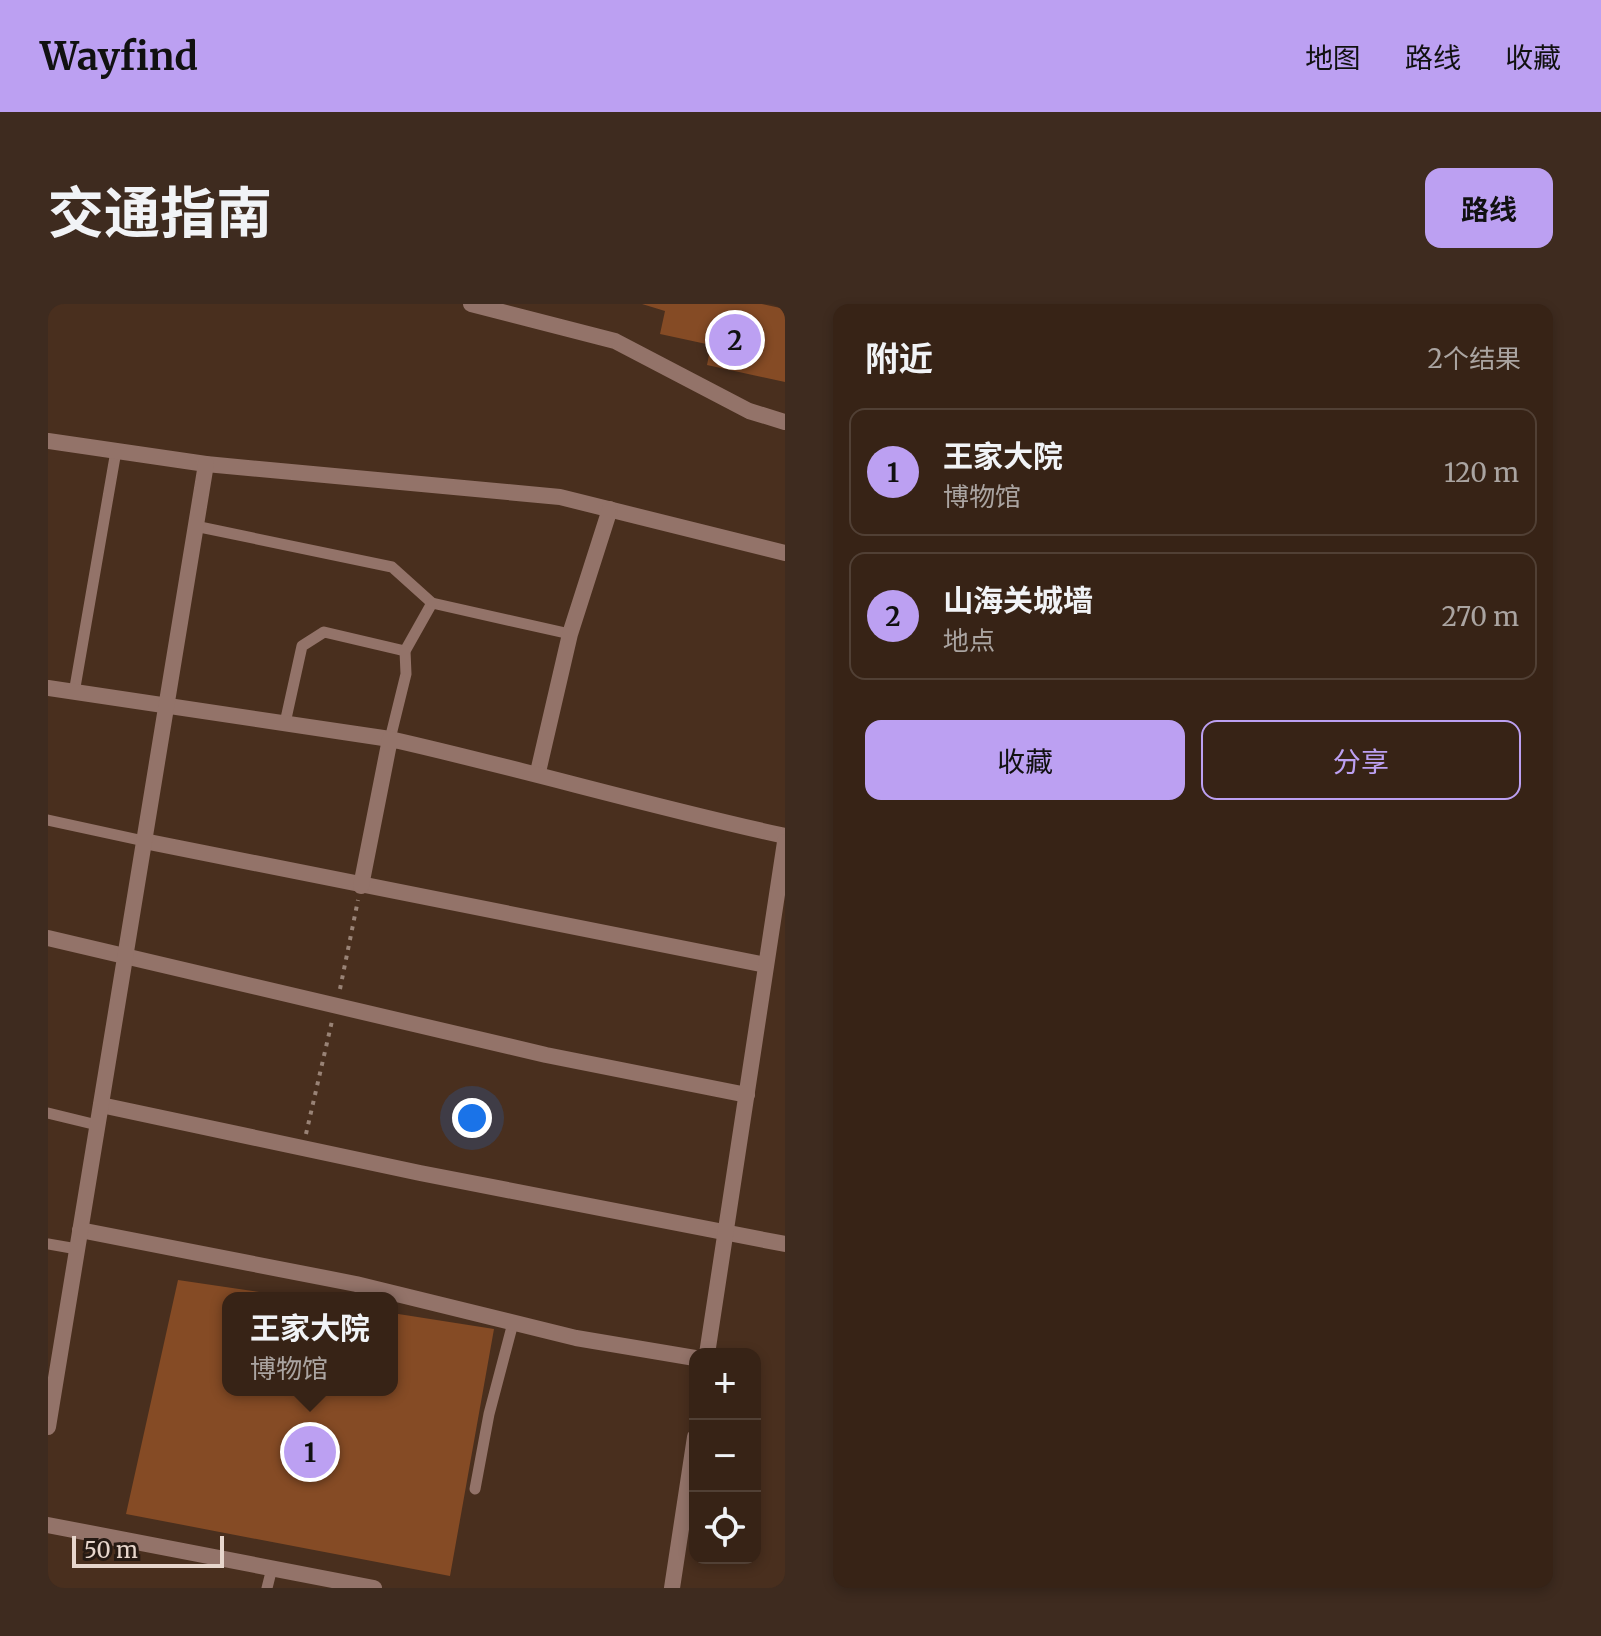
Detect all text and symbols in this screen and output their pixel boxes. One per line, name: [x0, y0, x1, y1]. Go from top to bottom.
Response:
text: Wayfind: [40, 33, 198, 80]
text: 地图: [1305, 40, 1361, 76]
text: 路线: [1405, 40, 1461, 76]
text: 收藏: [1505, 40, 1561, 76]
button: 路线: [1425, 168, 1553, 248]
text: 交通指南: [48, 178, 272, 248]
pin: 2: [709, 310, 761, 370]
text: 附近: [865, 338, 933, 380]
text: 2个结果: [1428, 342, 1521, 375]
text: 王家大院: [943, 437, 1063, 475]
text: 1: [887, 456, 899, 489]
text: 120 m: [1444, 456, 1519, 489]
text: 博物馆: [943, 480, 1021, 513]
text: 山海关城墙: [943, 581, 1093, 619]
text: 2: [885, 600, 901, 633]
text: 270 m: [1442, 600, 1519, 633]
text: 地点: [943, 624, 995, 657]
button: 收藏: [865, 720, 1185, 800]
button: 分享: [1201, 720, 1521, 800]
your location: [452, 1098, 492, 1138]
popup: [222, 1292, 398, 1396]
text: 王家大院: [250, 1309, 370, 1347]
map controls: [689, 1348, 761, 1564]
button: +: [689, 1348, 761, 1420]
text: 博物馆: [250, 1352, 328, 1385]
button: −: [689, 1420, 761, 1492]
pin: 1: [284, 1422, 336, 1482]
button: locate: [689, 1492, 761, 1564]
scale bar: [72, 1532, 224, 1568]
text: 50 m: [84, 1536, 138, 1564]

